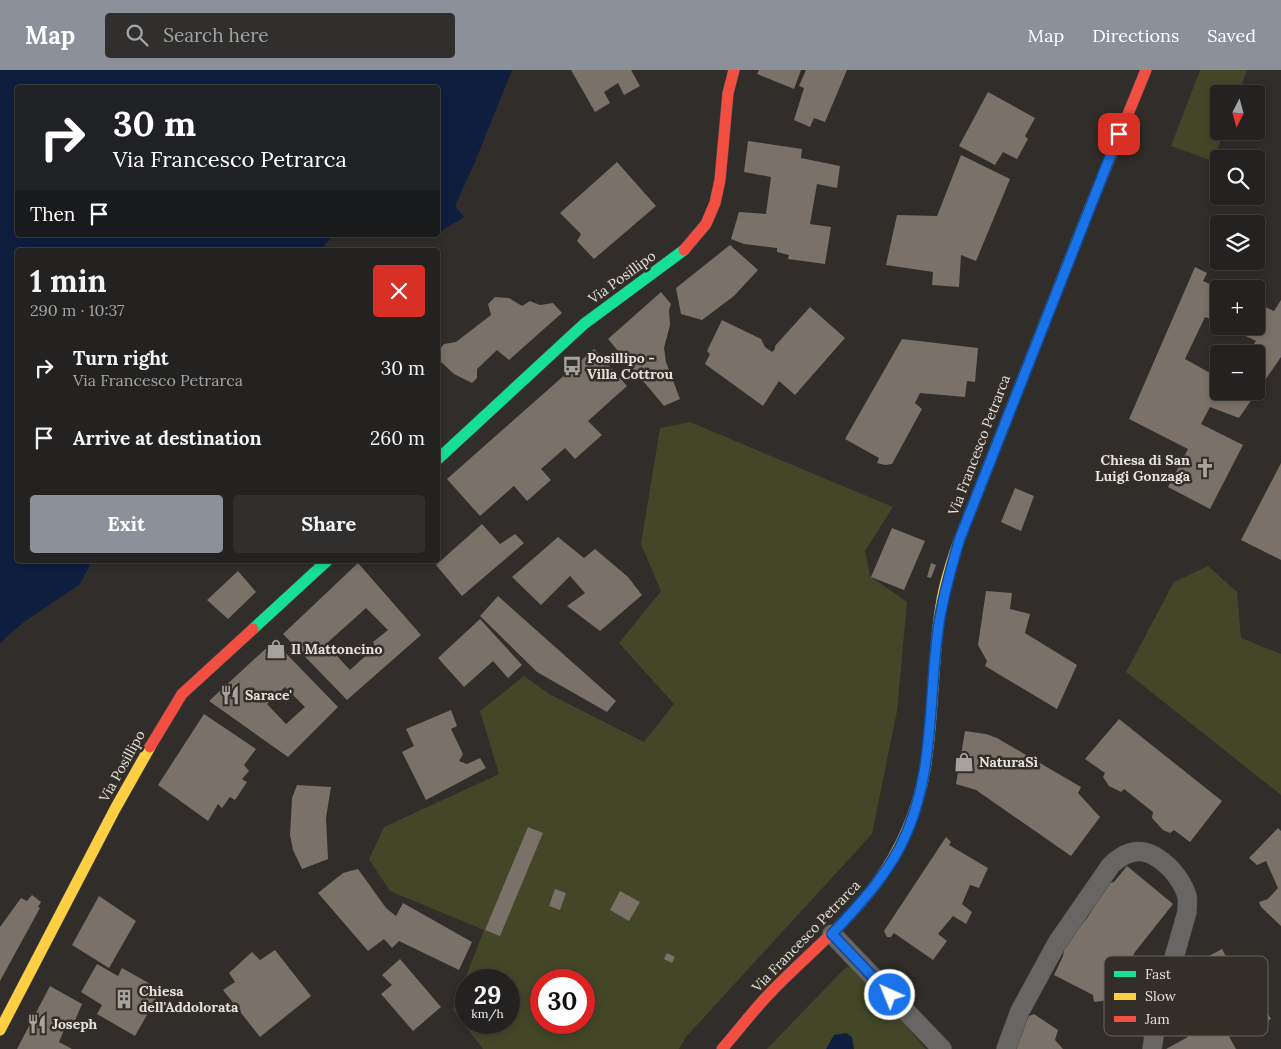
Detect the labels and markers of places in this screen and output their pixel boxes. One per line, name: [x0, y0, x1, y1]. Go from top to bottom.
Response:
pin: [1098, 113, 1140, 155]
place label: Posillipo - Villa Cottrou: [587, 349, 674, 383]
bus stop icon: Posillipo - Villa Cottrou: [561, 355, 583, 377]
place label: Chiesa di San Luigi Gonzaga: [1095, 451, 1191, 485]
church icon: Chiesa di San Luigi Gonzaga: [1194, 457, 1216, 479]
shop icon: Il Mattoncino: [265, 638, 287, 660]
place label: Il Mattoncino: [291, 640, 382, 658]
restaurant icon: Sarace': [219, 684, 241, 706]
place label: Sarace': [245, 686, 292, 704]
shop icon: NaturaSì: [953, 751, 975, 773]
place label: NaturaSì: [979, 753, 1038, 771]
place label: Chiesa dell'Addolorata: [139, 982, 239, 1016]
building icon: Chiesa dell'Addolorata: [113, 988, 135, 1010]
restaurant icon: Joseph: [26, 1013, 48, 1035]
place label: Joseph: [52, 1015, 98, 1033]

